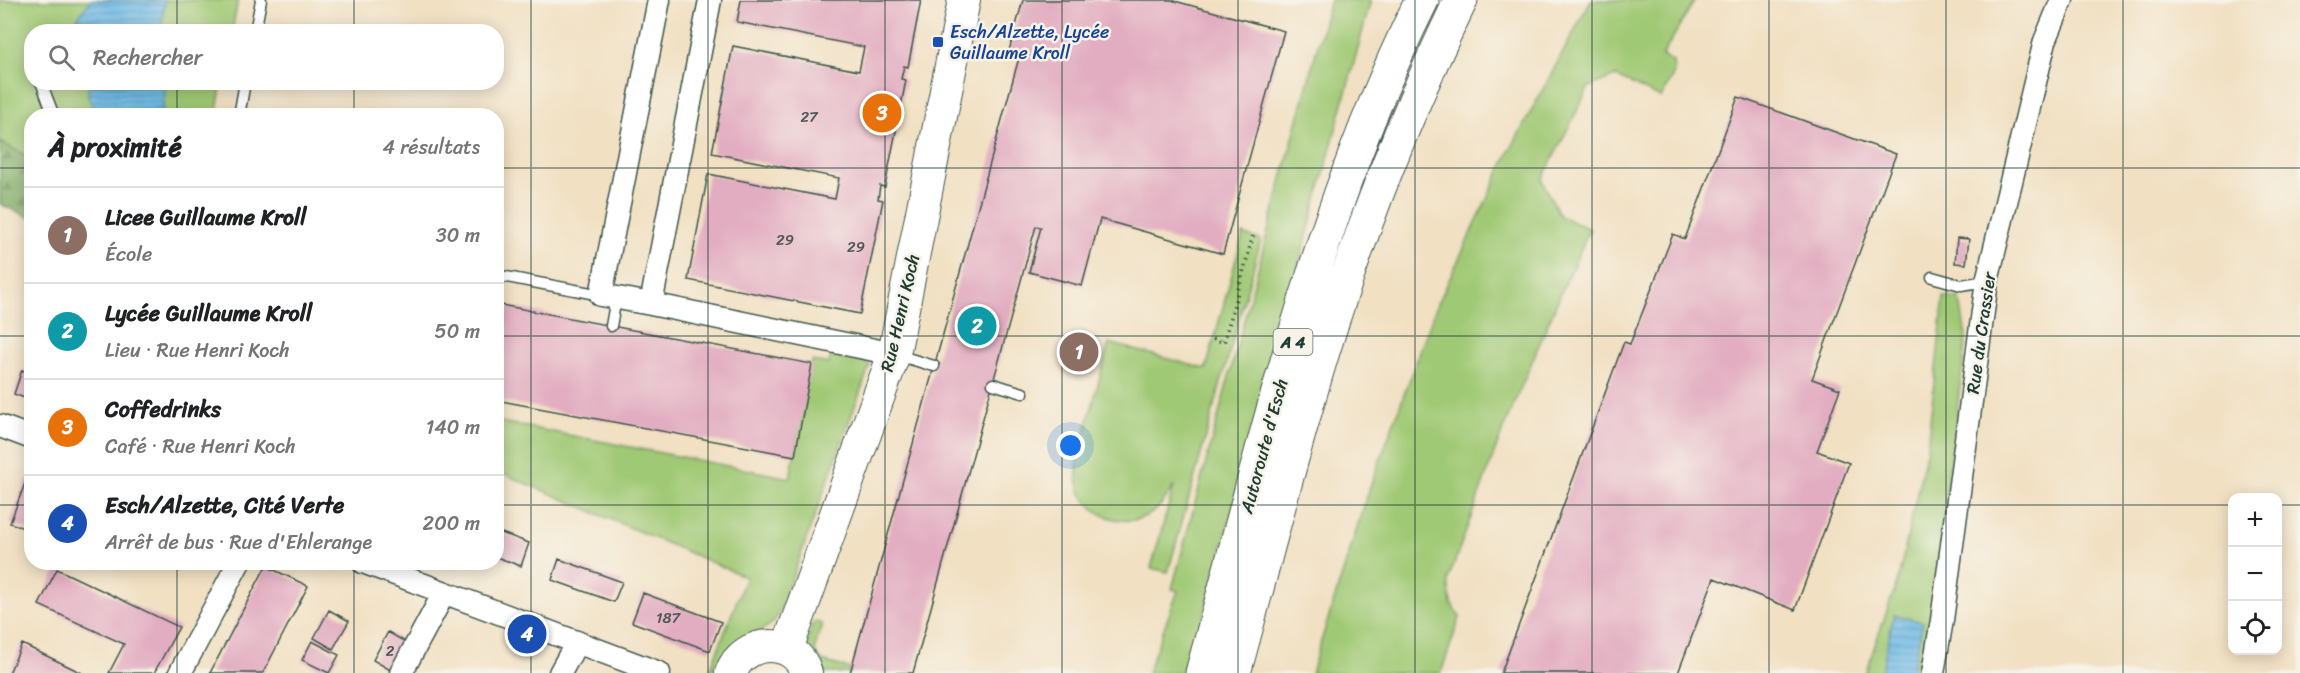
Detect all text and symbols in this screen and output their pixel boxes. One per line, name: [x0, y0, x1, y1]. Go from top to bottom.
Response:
place label: Esch/Alzette, Lycée Guillaume Kroll: [950, 16, 1109, 69]
search box: [24, 24, 504, 90]
marker: Esch/Alzette, Lycée Guillaume Kroll: [931, 35, 945, 49]
text: Rechercher: [93, 38, 203, 77]
icon: search: [45, 41, 78, 74]
pin: 3: [862, 90, 902, 136]
house number: 27: [800, 104, 819, 130]
text: À proximité: [48, 124, 182, 170]
text: 4 résultats: [382, 130, 480, 165]
text: Licee Guillaume Kroll: [105, 198, 307, 237]
text: 1: [63, 218, 72, 253]
text: 30 m: [436, 218, 480, 253]
house number: 29: [776, 227, 794, 253]
house number: 29: [847, 234, 865, 260]
text: École: [105, 237, 152, 272]
street label: Rue Henri Koch: [871, 251, 929, 375]
street label: Rue du Crassier: [1957, 268, 2006, 396]
text: Lycée Guillaume Kroll: [105, 294, 312, 333]
pin: 2: [958, 304, 996, 348]
text: 2: [62, 314, 73, 349]
text: 50 m: [435, 314, 480, 349]
road number: A 4: [1274, 329, 1312, 355]
pin: 1: [1060, 330, 1098, 374]
text: Lieu · Rue Henri Koch: [105, 333, 290, 368]
street label: Autoroute d'Esch: [1230, 375, 1297, 518]
text: Coffedrinks: [105, 390, 221, 429]
text: 3: [62, 410, 73, 445]
text: 140 m: [426, 410, 480, 445]
text: Café · Rue Henri Koch: [105, 429, 296, 464]
your location: [1056, 431, 1085, 460]
text: Esch/Alzette, Cité Verte: [105, 486, 344, 525]
map controls: [2228, 493, 2282, 655]
button: +: [2228, 493, 2282, 547]
text: 4: [61, 506, 74, 541]
text: 200 m: [423, 506, 480, 541]
text: Arrêt de bus · Rue d'Ehlerange: [105, 525, 372, 560]
button: −: [2228, 547, 2282, 601]
button: locate: [2228, 601, 2282, 655]
house number: 187: [656, 605, 681, 631]
pin: 4: [508, 612, 546, 656]
house number: 2: [386, 638, 395, 664]

